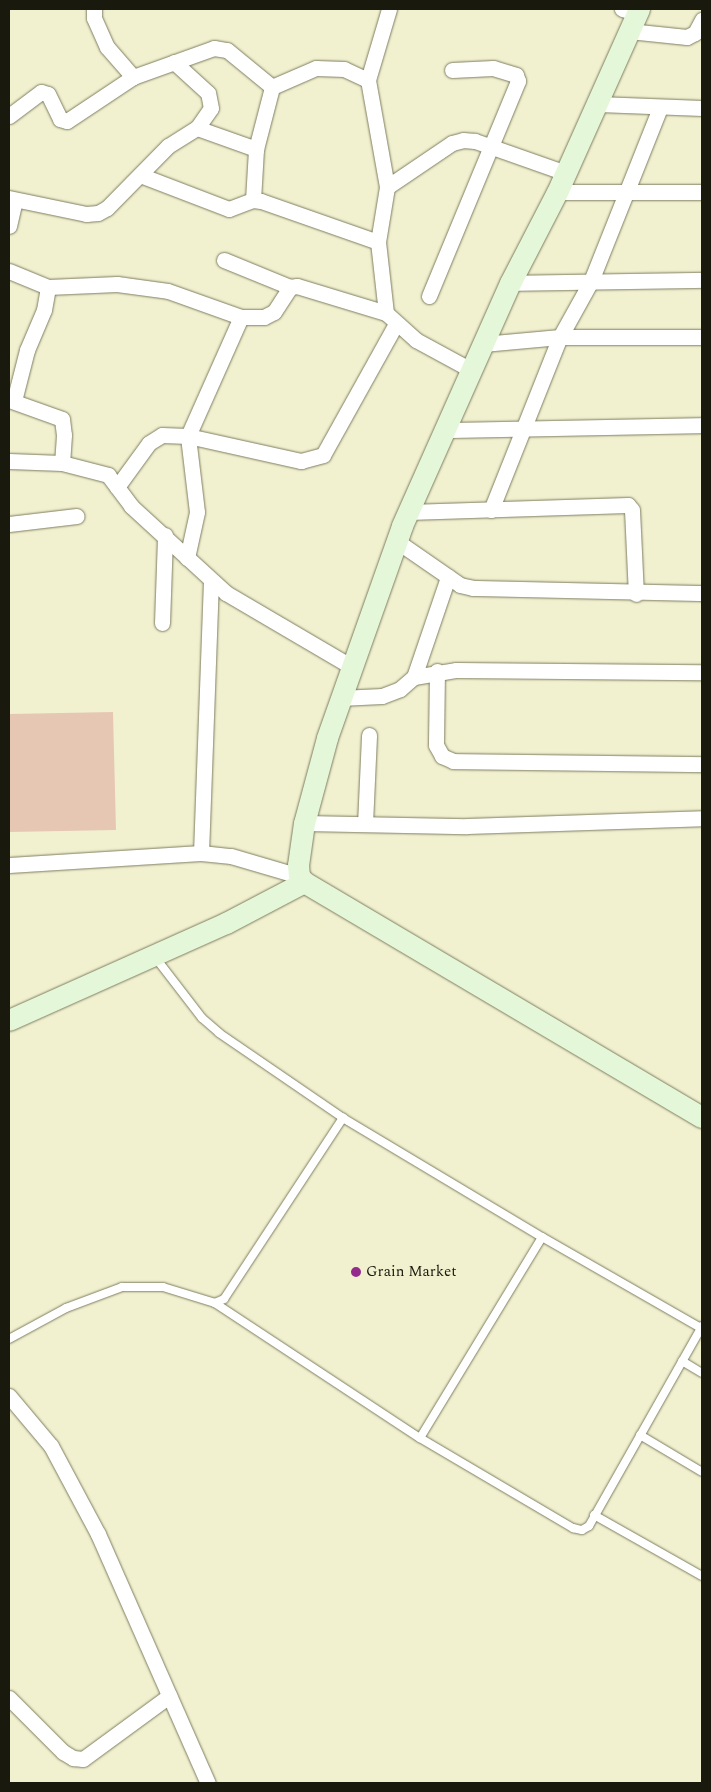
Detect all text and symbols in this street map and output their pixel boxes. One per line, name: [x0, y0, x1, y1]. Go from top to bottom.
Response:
place label: Grain Market: [366, 1263, 456, 1281]
marker: Grain Market: [350, 1266, 362, 1278]

